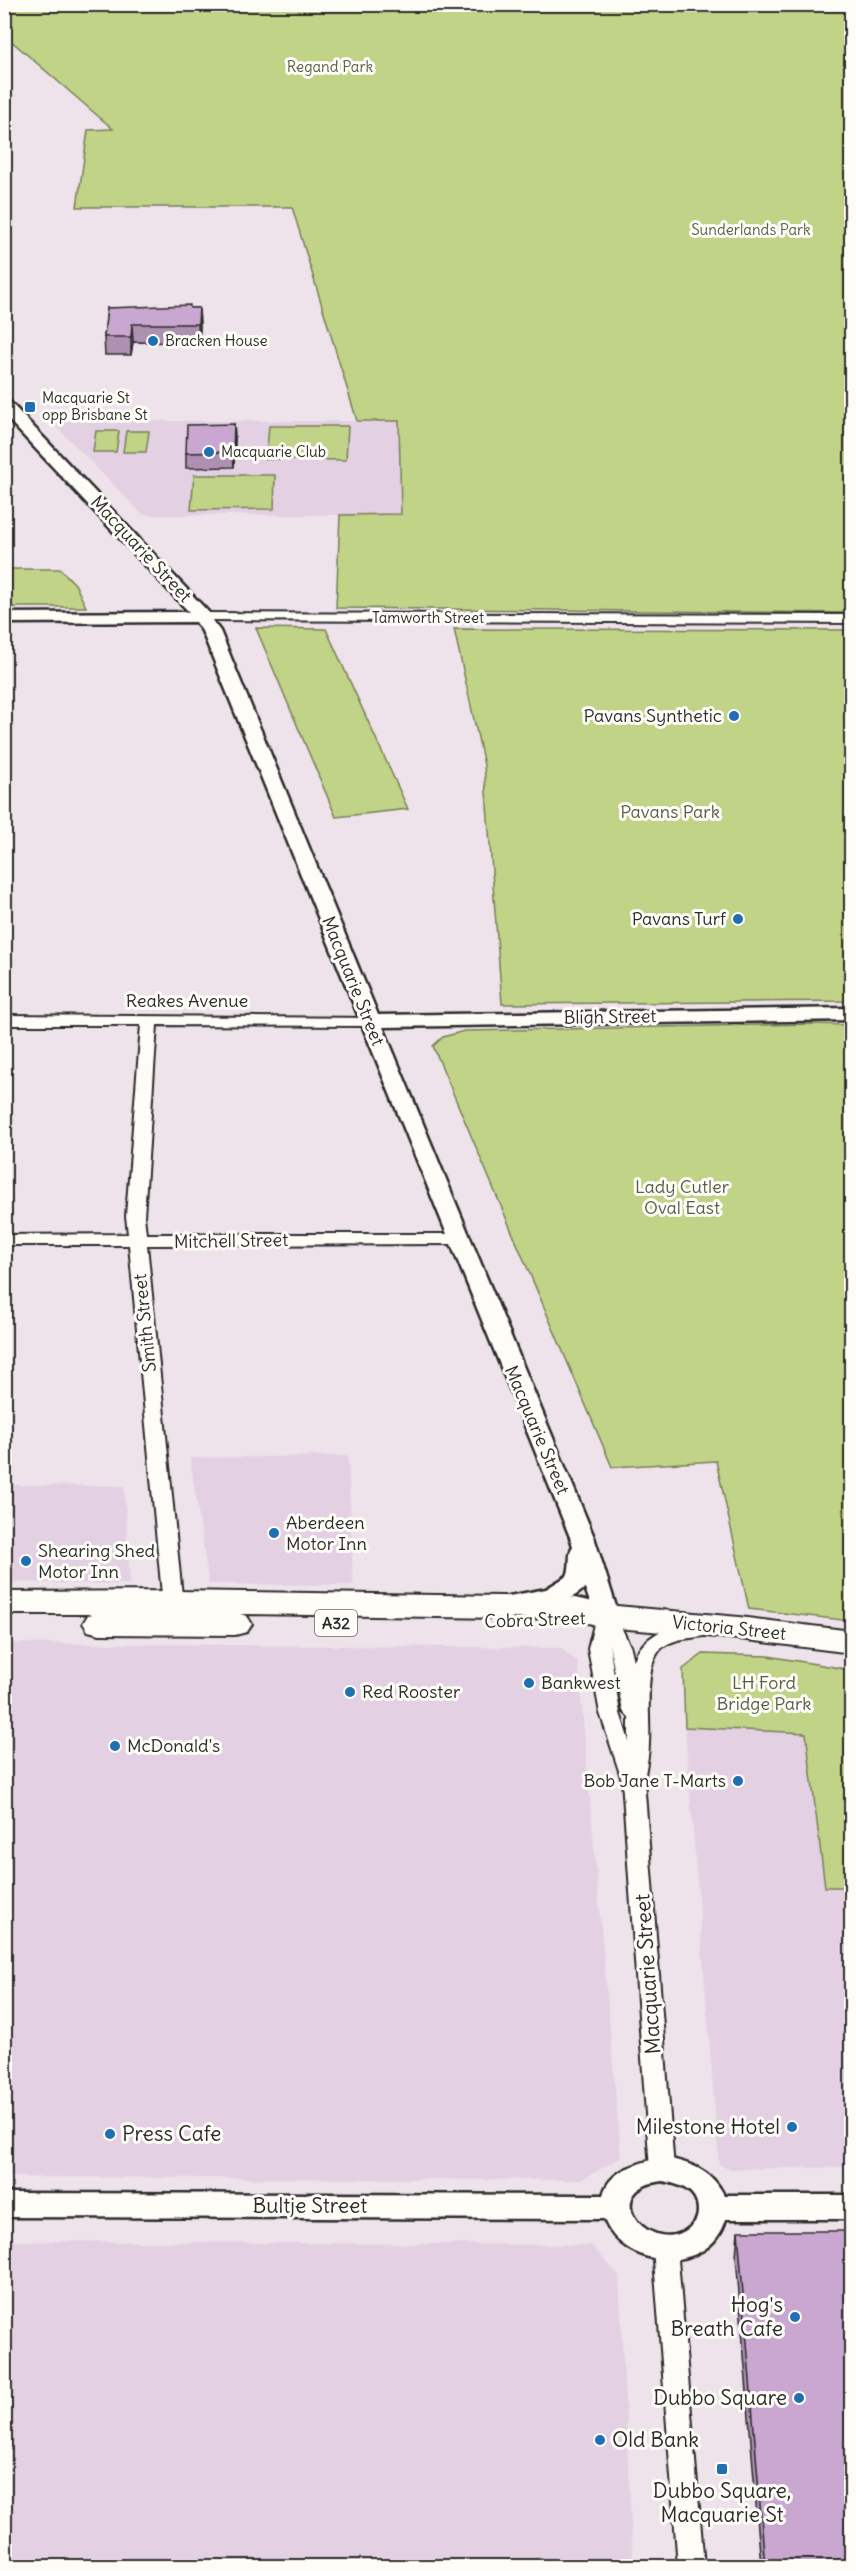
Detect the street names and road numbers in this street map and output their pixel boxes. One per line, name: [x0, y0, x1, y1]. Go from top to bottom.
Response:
street label: Macquarie Street: [86, 490, 197, 607]
street label: Tamworth Street: [372, 608, 484, 627]
street label: Macquarie Street: [317, 913, 390, 1049]
street label: Reakes Avenue: [126, 989, 248, 1012]
street label: Bligh Street: [563, 1004, 656, 1029]
street label: Mitchell Street: [174, 1228, 288, 1253]
street label: Smith Street: [128, 1273, 161, 1373]
street label: Macquarie Street: [500, 1362, 575, 1498]
street label: Cobra Street: [484, 1606, 586, 1633]
road number: A32: [315, 1610, 357, 1636]
street label: Victoria Street: [671, 1610, 787, 1645]
street label: Macquarie Street: [628, 1893, 667, 2055]
street label: Bultje Street: [253, 2192, 367, 2219]

